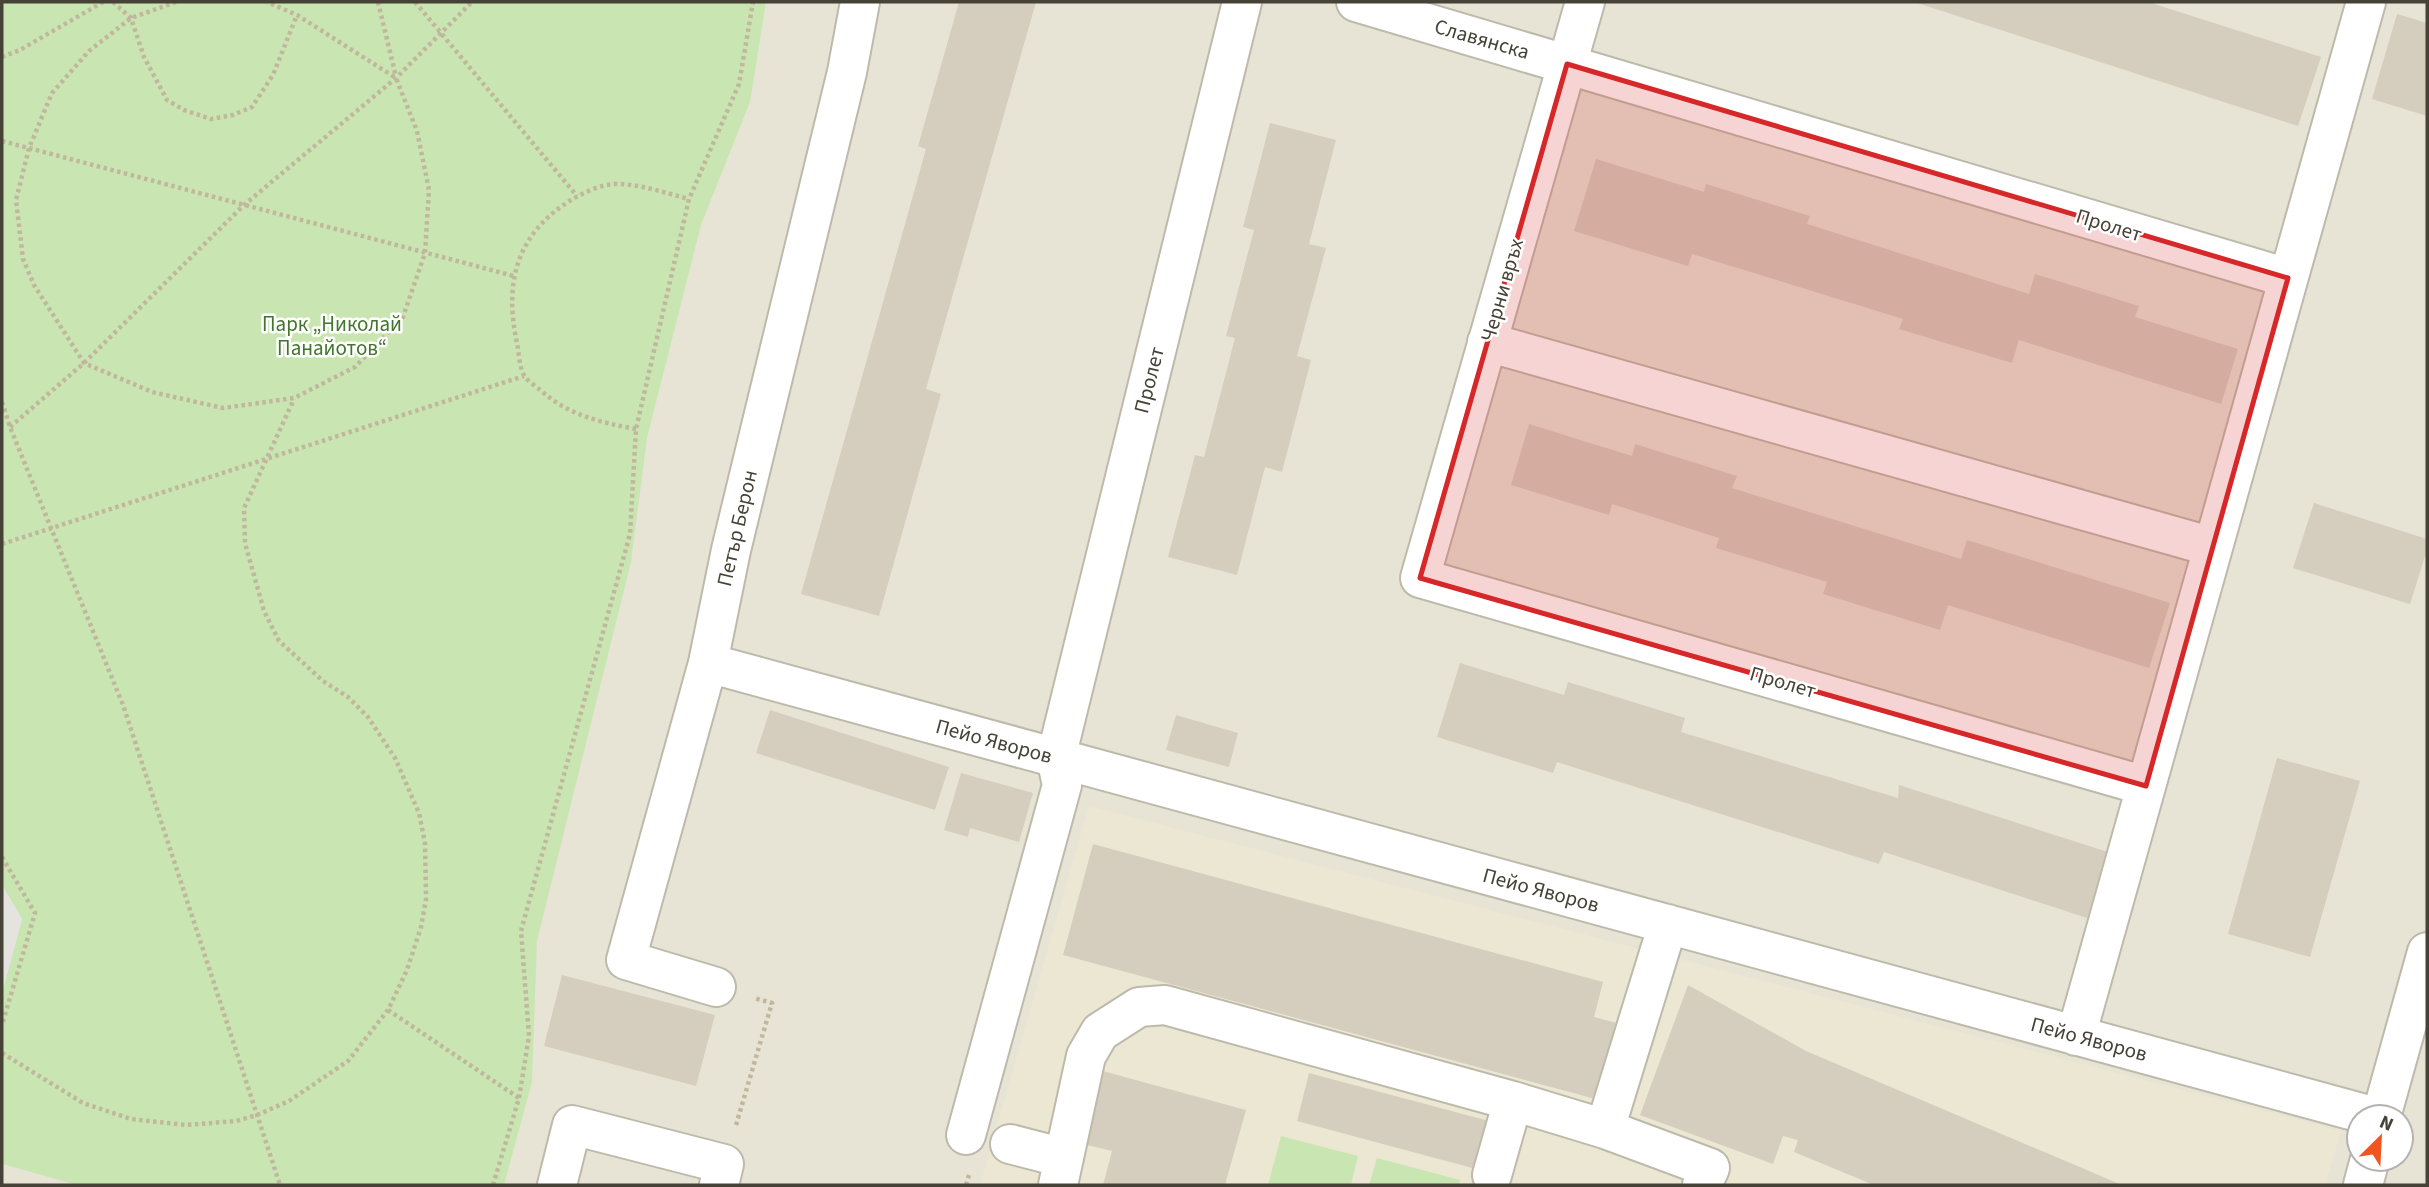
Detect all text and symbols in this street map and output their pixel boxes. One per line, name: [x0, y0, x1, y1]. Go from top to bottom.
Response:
street label: Славянска: [1431, 11, 1533, 67]
street label: Пролет: [2072, 201, 2146, 249]
street label: Черни връх: [1473, 234, 1531, 345]
park label: Парк „Николай Панайотов“: [262, 309, 402, 363]
street label: Пролет: [1126, 343, 1172, 416]
street label: Петър Берон: [709, 467, 765, 589]
street label: Пролет: [1746, 658, 1820, 706]
street label: Пейо Яворов: [932, 711, 1056, 771]
street label: Пейо Яворов: [1479, 860, 1603, 920]
street label: Пейо Яворов: [2027, 1009, 2151, 1069]
north arrow: [2345, 1103, 2415, 1173]
text: N: [2375, 1109, 2398, 1139]

